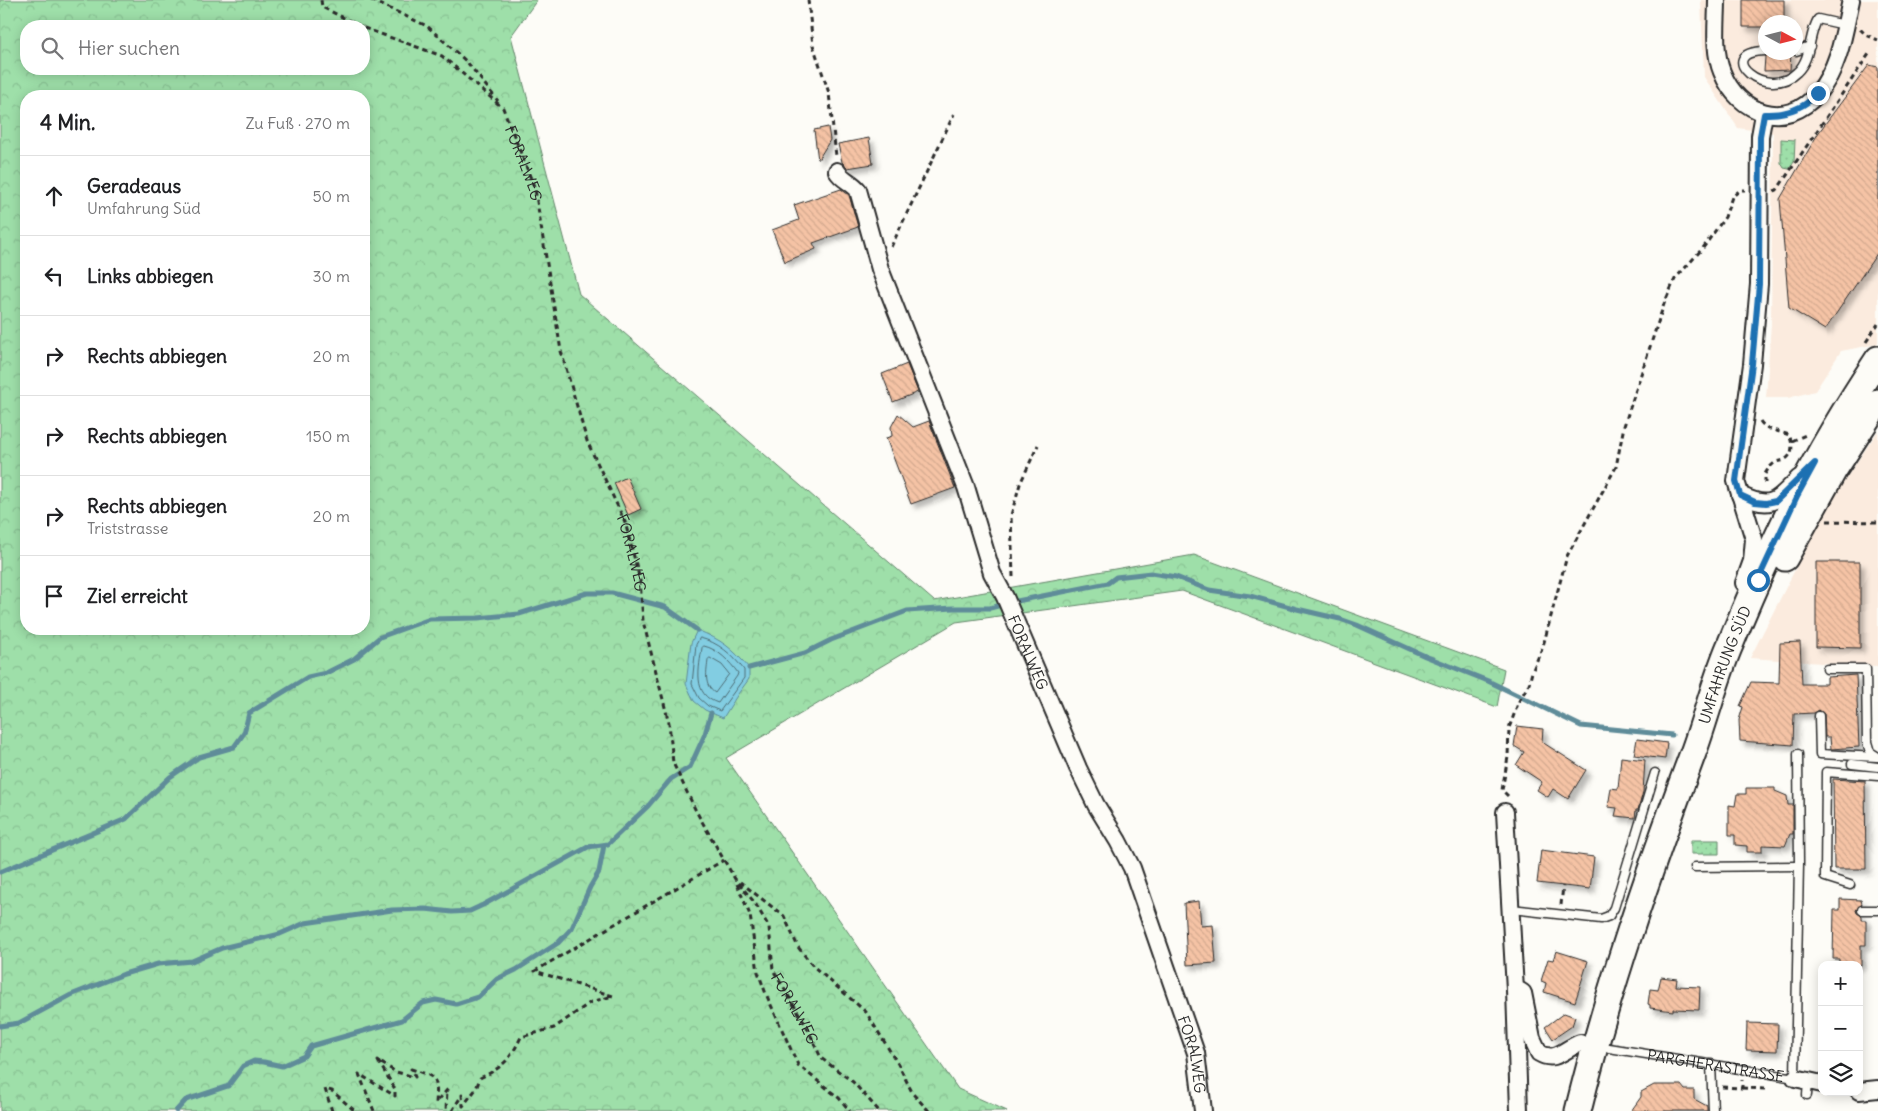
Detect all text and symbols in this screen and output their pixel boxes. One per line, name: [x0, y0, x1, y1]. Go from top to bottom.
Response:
north arrow: [1758, 15, 1803, 60]
search box: [20, 20, 370, 75]
icon: search: [38, 34, 66, 62]
text: Hier suchen: [78, 36, 180, 60]
route end: [1807, 82, 1830, 105]
text: 4 Min.: [40, 109, 95, 136]
text: Zu Fuß · 270 m: [245, 113, 350, 133]
street label: FORALWEG: [501, 122, 546, 202]
text: Geradeaus: [87, 174, 181, 198]
icon: ahead: [40, 182, 68, 210]
text: 50 m: [312, 186, 350, 206]
text: Umfahrung Süd: [87, 198, 201, 218]
icon: left: [40, 262, 68, 290]
text: Links abbiegen: [87, 264, 214, 288]
text: 30 m: [313, 266, 350, 286]
icon: right: [40, 342, 68, 370]
text: Rechts abbiegen: [87, 344, 227, 368]
text: 20 m: [313, 346, 350, 366]
icon: right: [40, 422, 68, 450]
text: Rechts abbiegen: [87, 424, 227, 448]
text: 150 m: [306, 426, 350, 446]
text: Rechts abbiegen: [87, 494, 227, 518]
icon: right: [40, 502, 68, 530]
text: 20 m: [313, 506, 350, 526]
street label: FORALWEG: [613, 511, 650, 592]
text: Triststrasse: [87, 518, 168, 538]
route start: [1747, 569, 1770, 592]
icon: arrive: [40, 582, 68, 610]
text: Ziel erreicht: [87, 584, 188, 608]
street label: UMFAHRUNG SÜD: [1694, 603, 1755, 726]
street label: FORALWEG: [1004, 612, 1053, 693]
map controls: [1818, 961, 1863, 1096]
button: +: [1818, 961, 1863, 1006]
street label: FORALWEG: [767, 969, 823, 1047]
button: −: [1818, 1006, 1863, 1051]
street label: FORALWEG: [1174, 1013, 1210, 1094]
street label: PARGHERASTRASSE: [1646, 1045, 1786, 1086]
button: layers: [1818, 1051, 1863, 1096]

